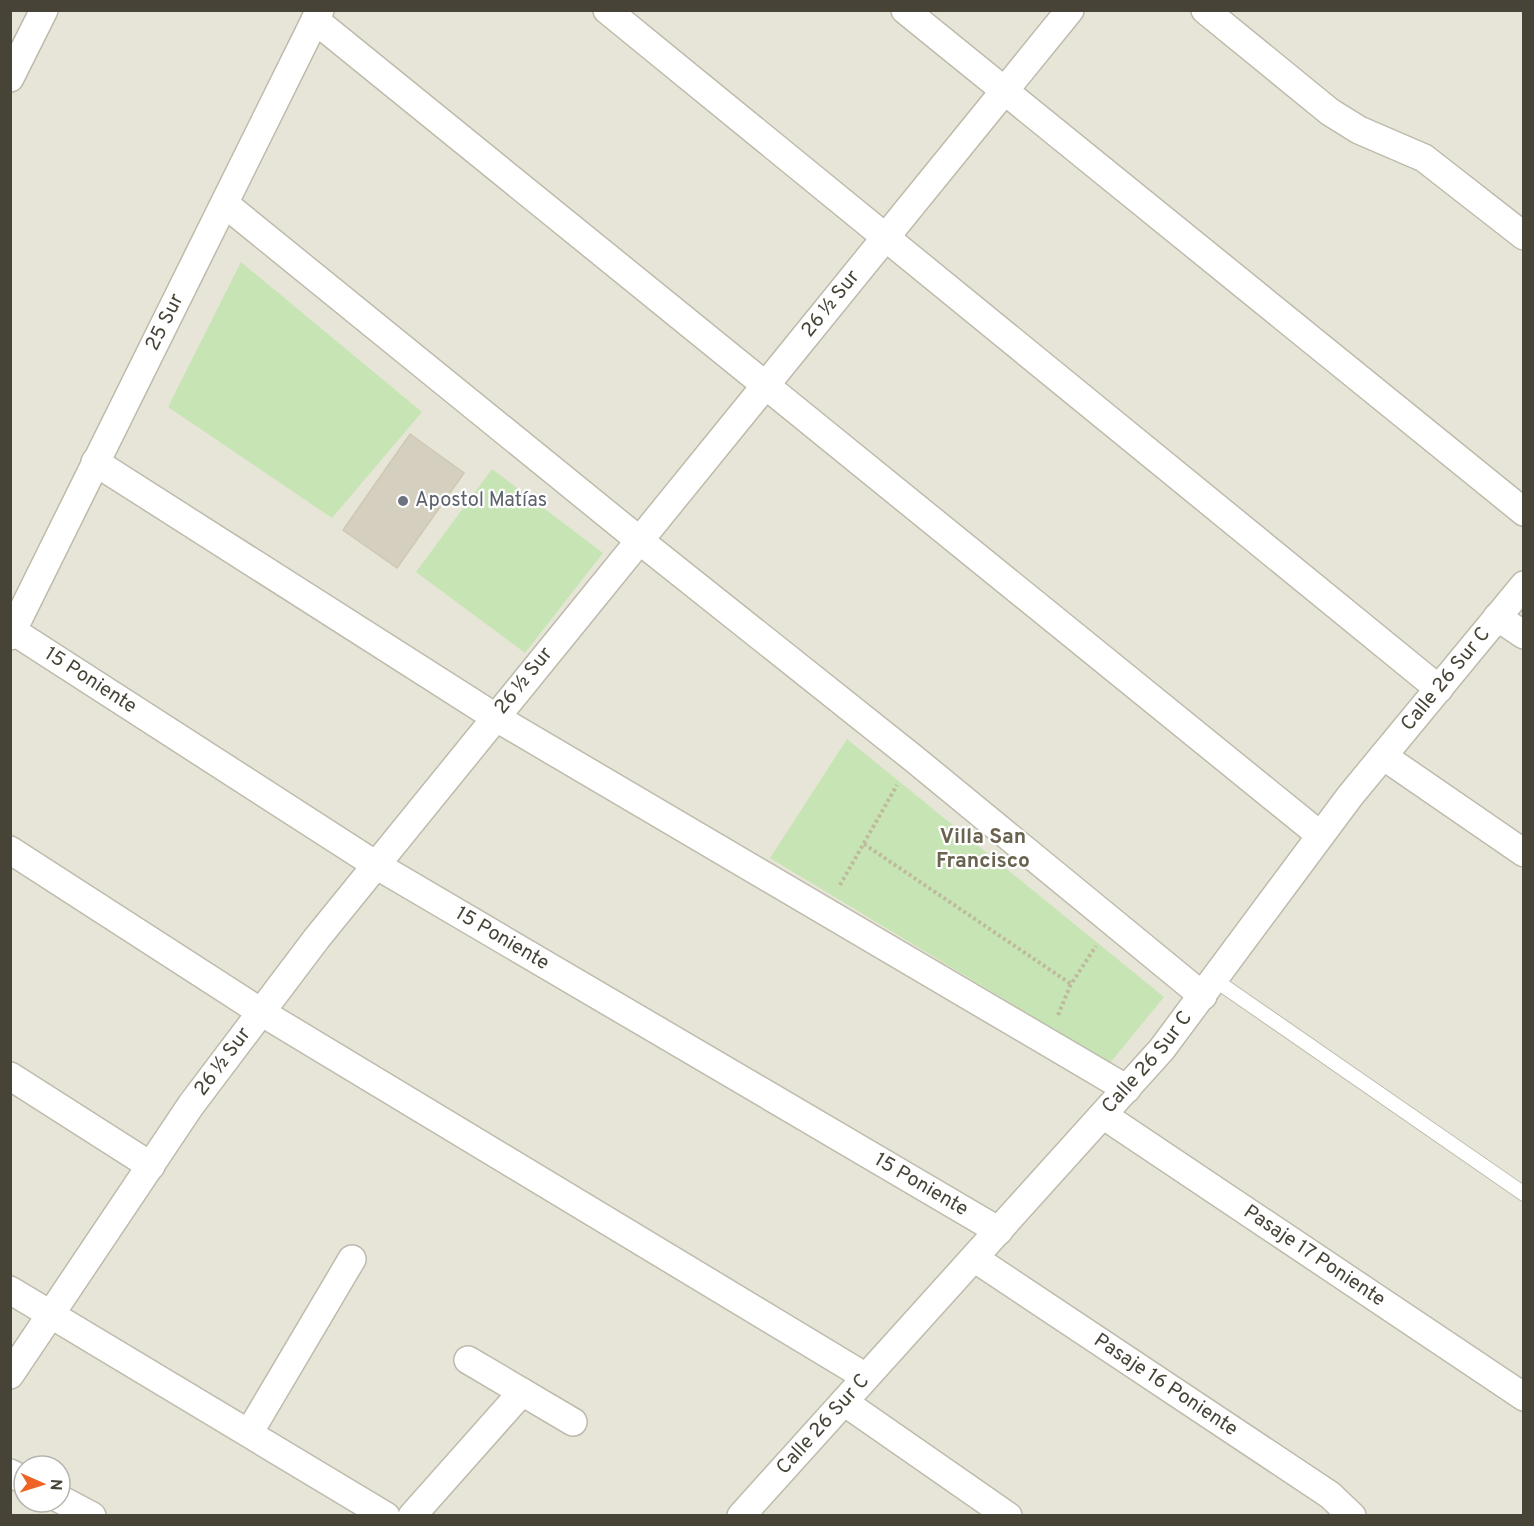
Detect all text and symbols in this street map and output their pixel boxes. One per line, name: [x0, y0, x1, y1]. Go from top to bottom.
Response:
street label: 26 ½ Sur: [796, 265, 866, 343]
street label: 25 Sur: [140, 289, 191, 355]
place label: Apostol Matías: [415, 488, 547, 514]
marker: Apostol Matías: [396, 494, 410, 508]
street label: Calle 26 Sur C: [1396, 622, 1497, 737]
street label: 15 Poniente: [39, 642, 141, 720]
street label: 26 ½ Sur: [489, 642, 559, 720]
district label: Villa San Francisco: [936, 824, 1030, 875]
street label: 15 Poniente: [450, 901, 554, 977]
street label: Calle 26 Sur C: [1097, 1006, 1199, 1120]
street label: 26 ½ Sur: [189, 1022, 257, 1101]
street label: 15 Poniente: [869, 1147, 973, 1223]
street label: Pasaje 17 Poniente: [1238, 1199, 1390, 1313]
street label: Pasaje 16 Poniente: [1088, 1328, 1243, 1443]
street label: Calle 26 Sur C: [771, 1369, 876, 1481]
north arrow: [12, 1454, 72, 1514]
text: N: [45, 1478, 65, 1491]

